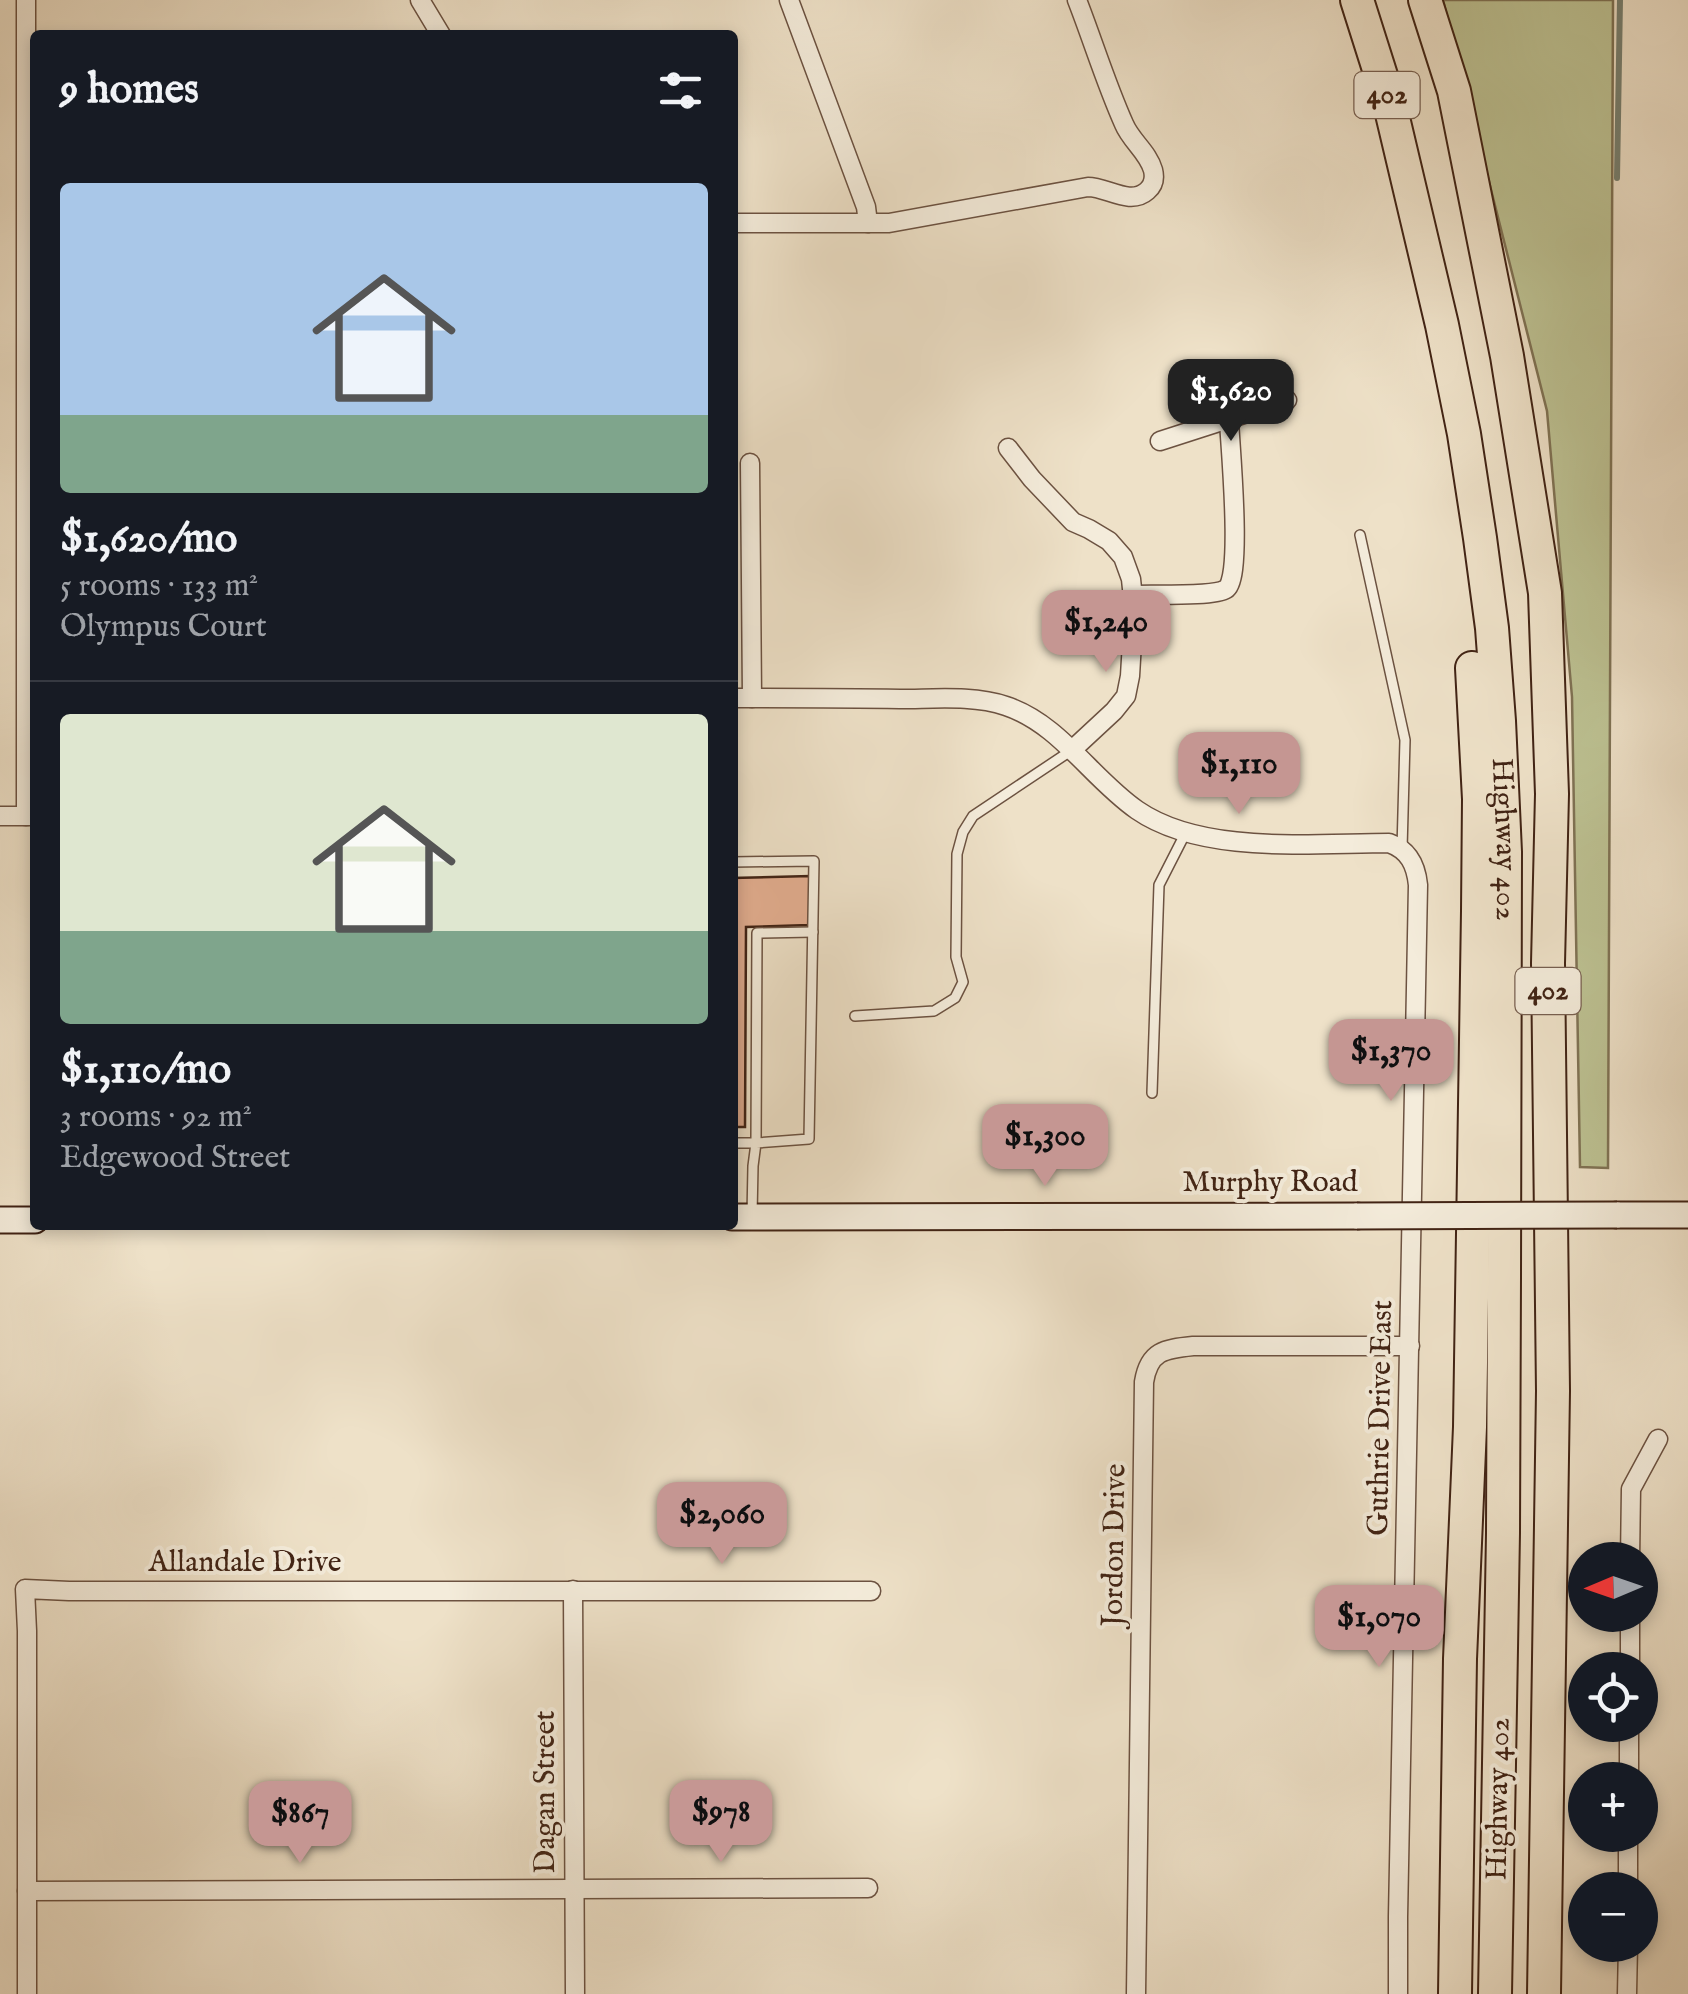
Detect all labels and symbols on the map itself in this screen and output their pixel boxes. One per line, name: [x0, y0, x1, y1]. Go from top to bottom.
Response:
road number: 402: [1354, 72, 1420, 118]
pin: $1,620: [1150, 359, 1312, 444]
pin: $1,240: [1025, 590, 1187, 675]
pin: $1,110: [1158, 732, 1320, 817]
street label: Highway 402: [1482, 757, 1524, 921]
road number: 402: [1516, 968, 1580, 1014]
pin: $1,370: [1310, 1019, 1472, 1104]
pin: $1,300: [964, 1104, 1126, 1189]
street label: Murphy Road: [1182, 1164, 1359, 1202]
street label: Guthrie Drive East: [1360, 1300, 1402, 1536]
street label: Jordon Drive: [1095, 1463, 1135, 1630]
pin: $2,060: [641, 1482, 803, 1567]
north arrow: [1568, 1542, 1658, 1632]
street label: Allandale Drive: [148, 1544, 341, 1582]
pin: $1,070: [1298, 1585, 1460, 1670]
street label: Dagan Street: [527, 1710, 565, 1874]
street label: Highway 402: [1479, 1717, 1519, 1881]
pin: $978: [662, 1780, 780, 1865]
pin: $867: [241, 1781, 359, 1866]

